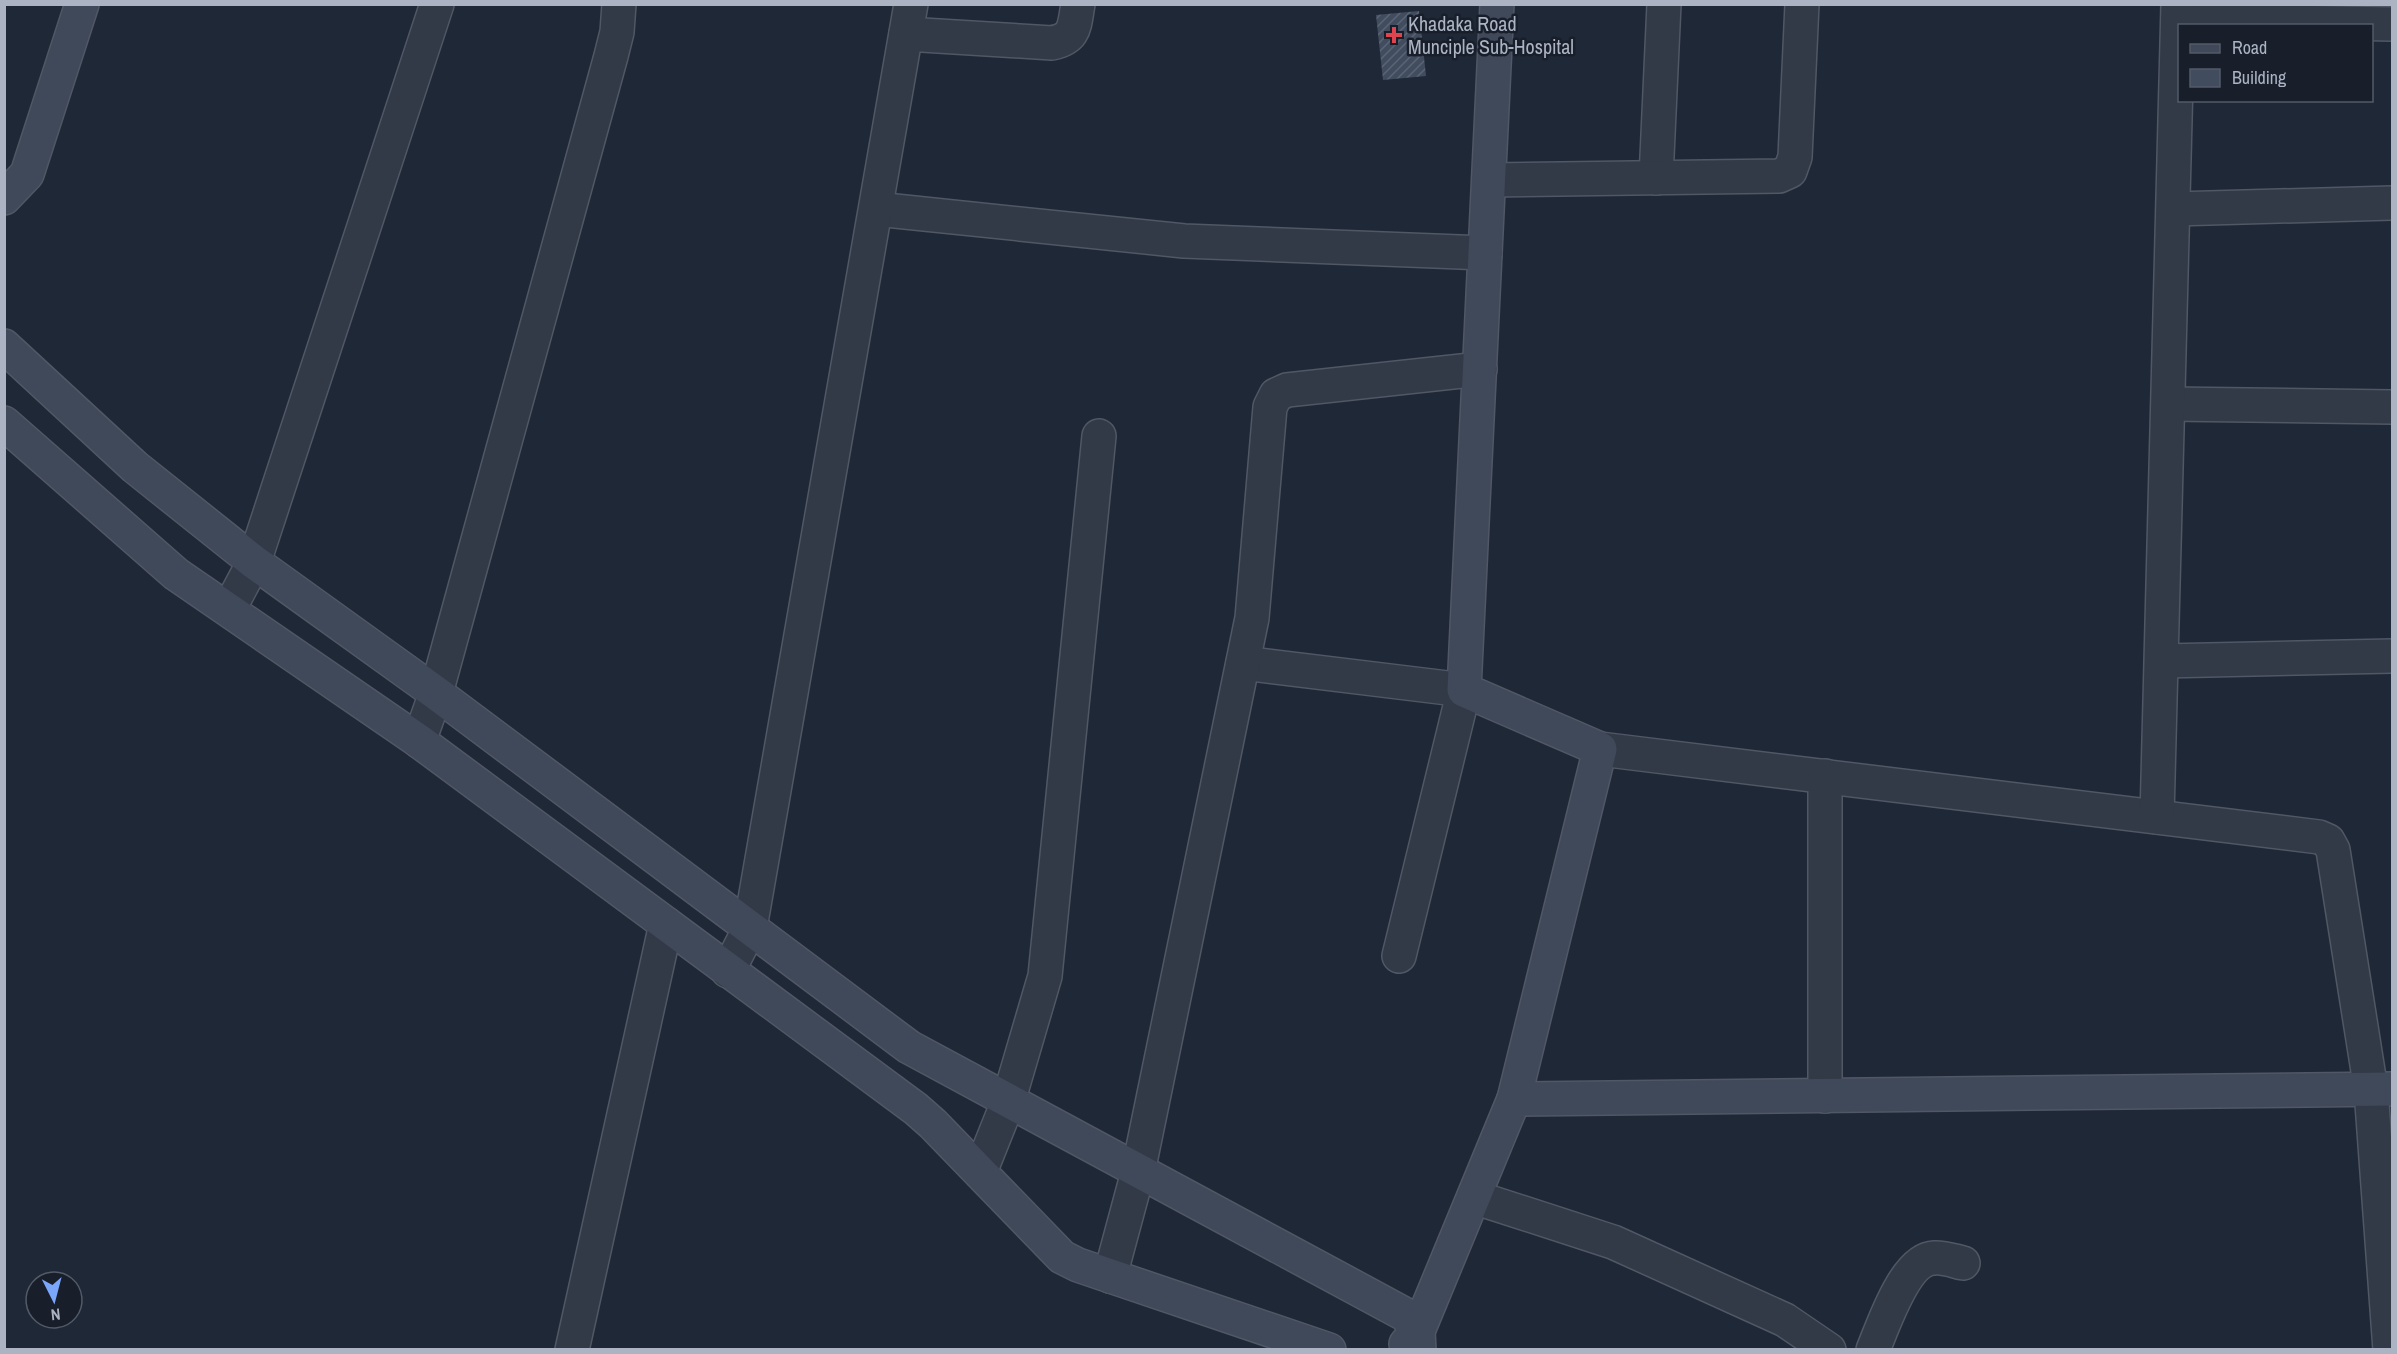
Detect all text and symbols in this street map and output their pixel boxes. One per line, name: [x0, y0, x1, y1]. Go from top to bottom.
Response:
place label: Khadaka Road Munciple Sub-Hospital: [1408, 10, 1574, 60]
legend: [2178, 24, 2373, 102]
marker: Khadaka Road Munciple Sub-Hospital: [1385, 26, 1403, 44]
text: Road: [2232, 35, 2267, 60]
text: Building: [2232, 65, 2287, 90]
north arrow: [24, 1270, 84, 1330]
text: N: [50, 1303, 61, 1326]

